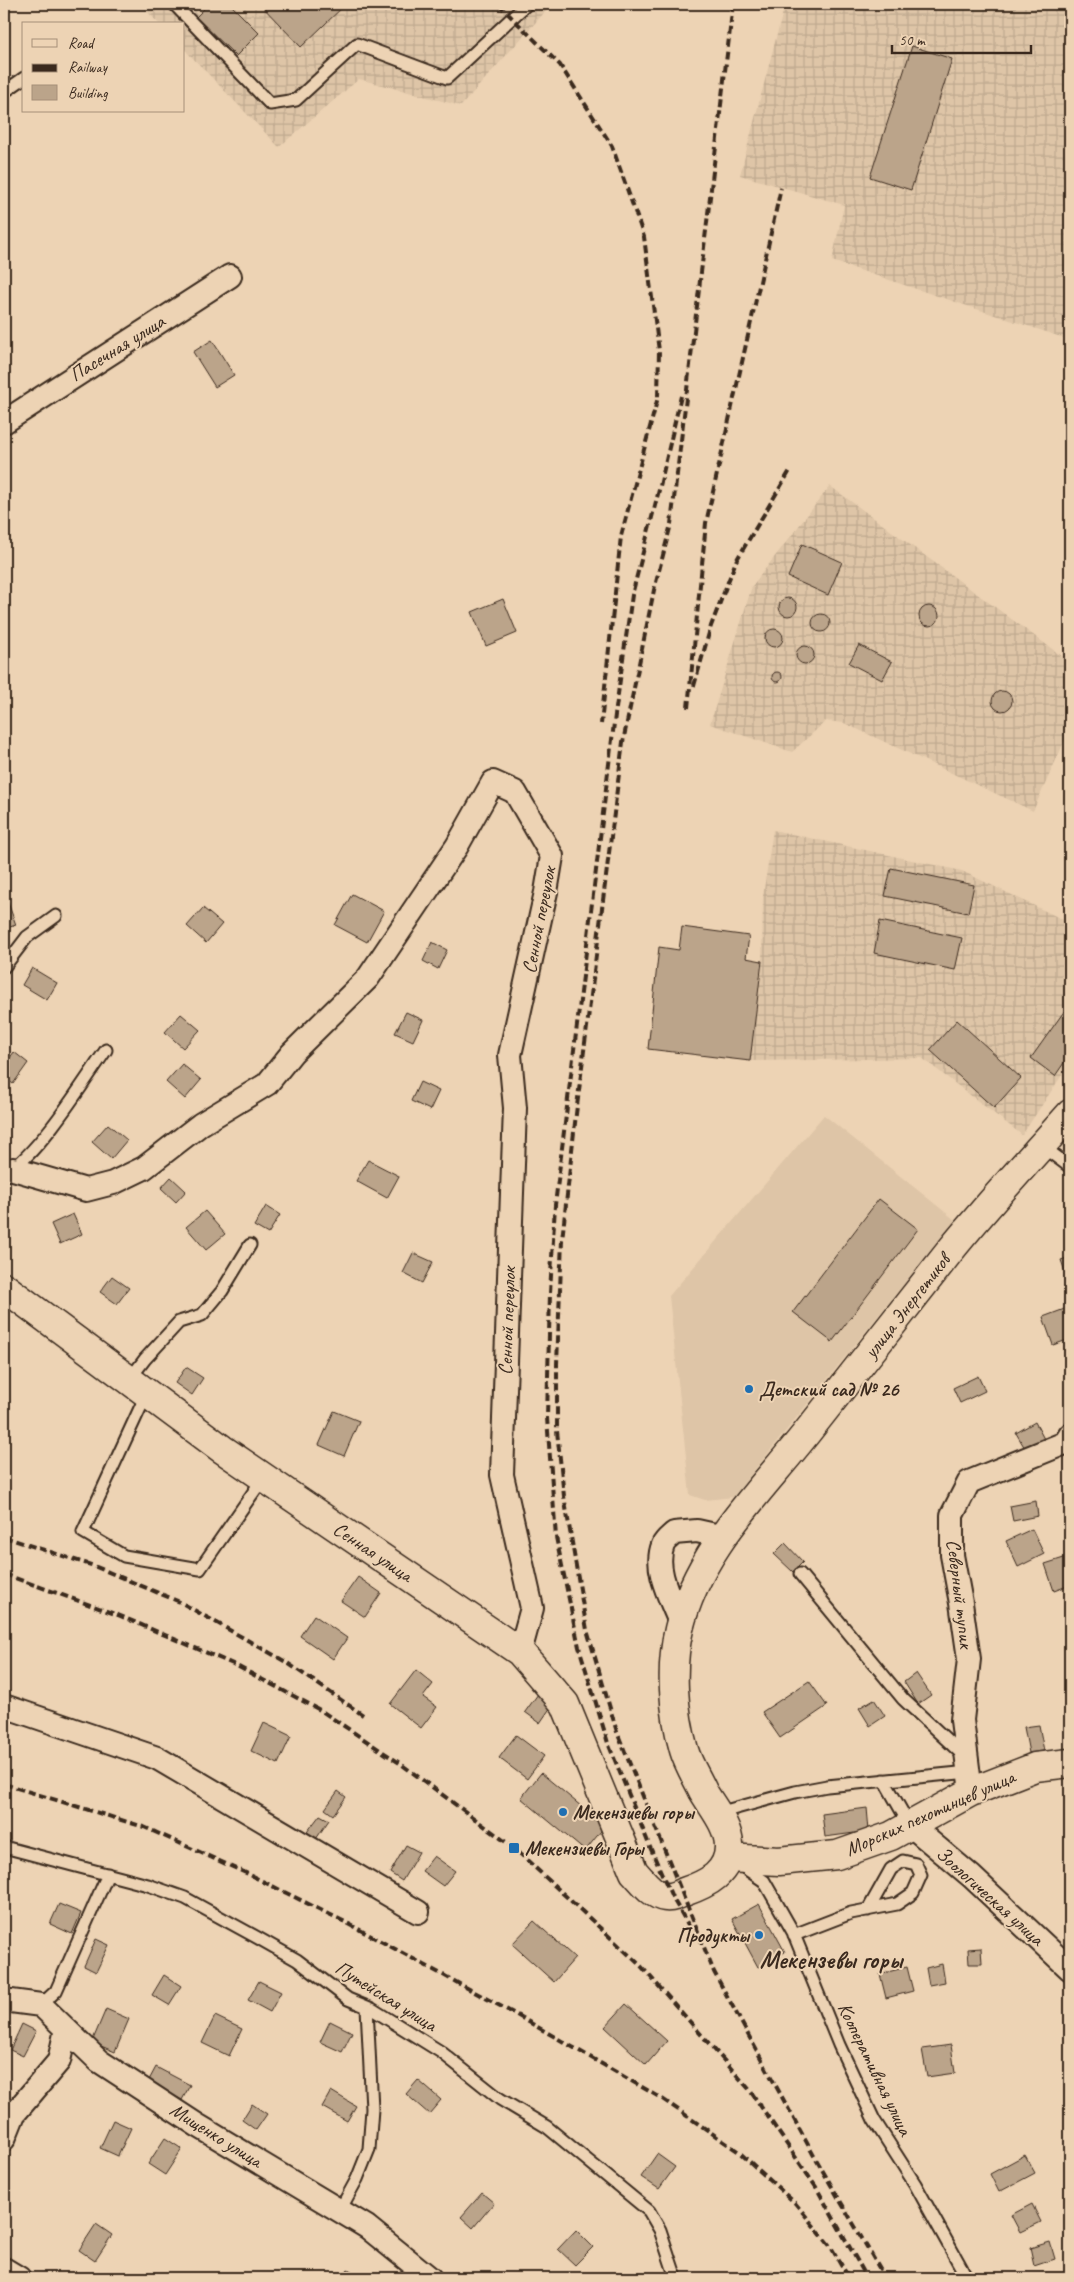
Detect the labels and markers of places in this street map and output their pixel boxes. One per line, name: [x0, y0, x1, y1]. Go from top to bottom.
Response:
place label: Детский сад № 26: [759, 1377, 900, 1402]
marker: Детский сад № 26: [743, 1383, 755, 1395]
place label: Мекензиевы горы: [573, 1800, 696, 1825]
marker: Мекензиевы горы: [557, 1806, 569, 1818]
place label: Мекензиевы Горы: [525, 1836, 645, 1861]
marker: Мекензиевы Горы: [507, 1841, 521, 1855]
place label: Продукты: [677, 1923, 751, 1949]
marker: Продукты: [753, 1929, 765, 1941]

